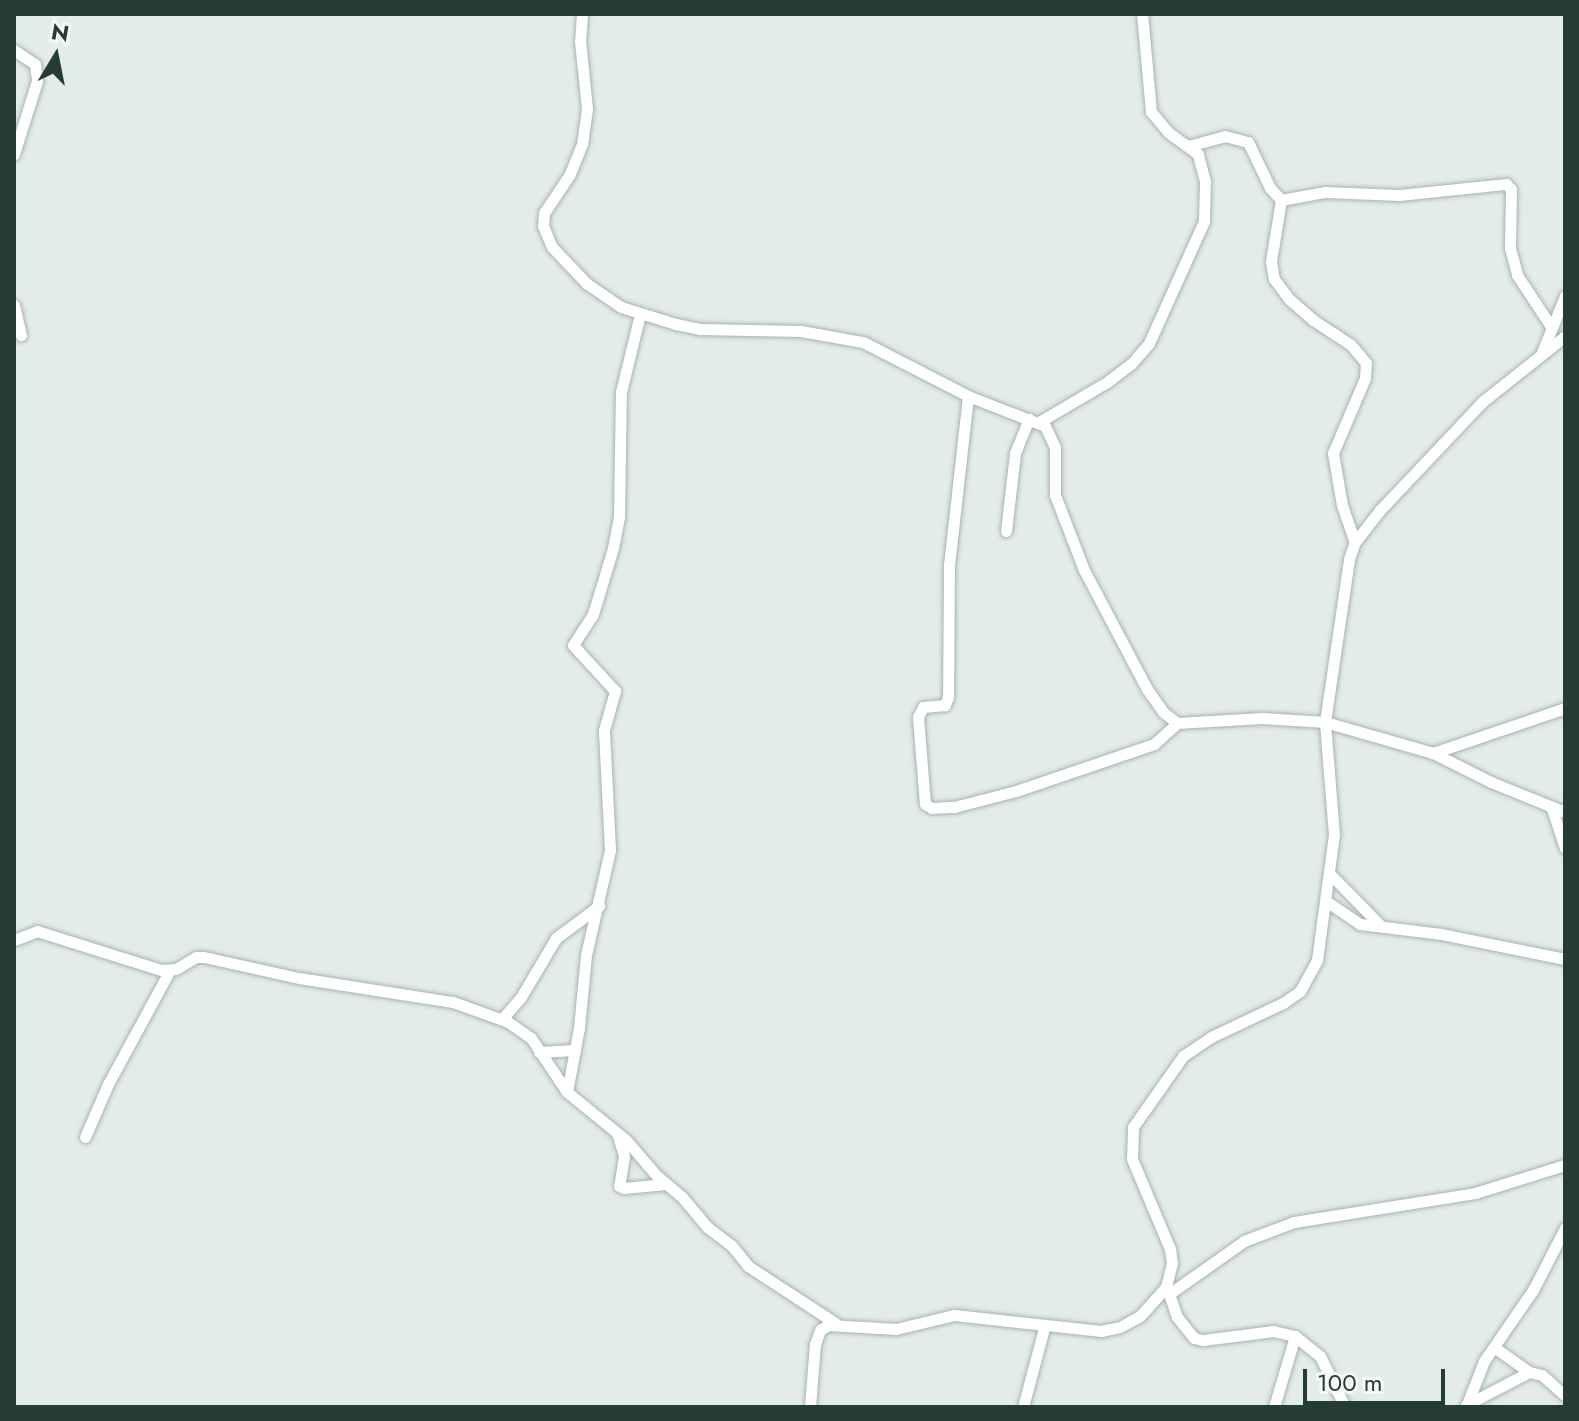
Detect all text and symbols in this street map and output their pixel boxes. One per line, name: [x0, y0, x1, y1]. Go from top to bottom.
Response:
text: N: [49, 15, 72, 50]
north arrow: [16, 16, 96, 96]
scale bar: [1307, 1353, 1449, 1403]
text: 100 m: [1317, 1365, 1383, 1400]

